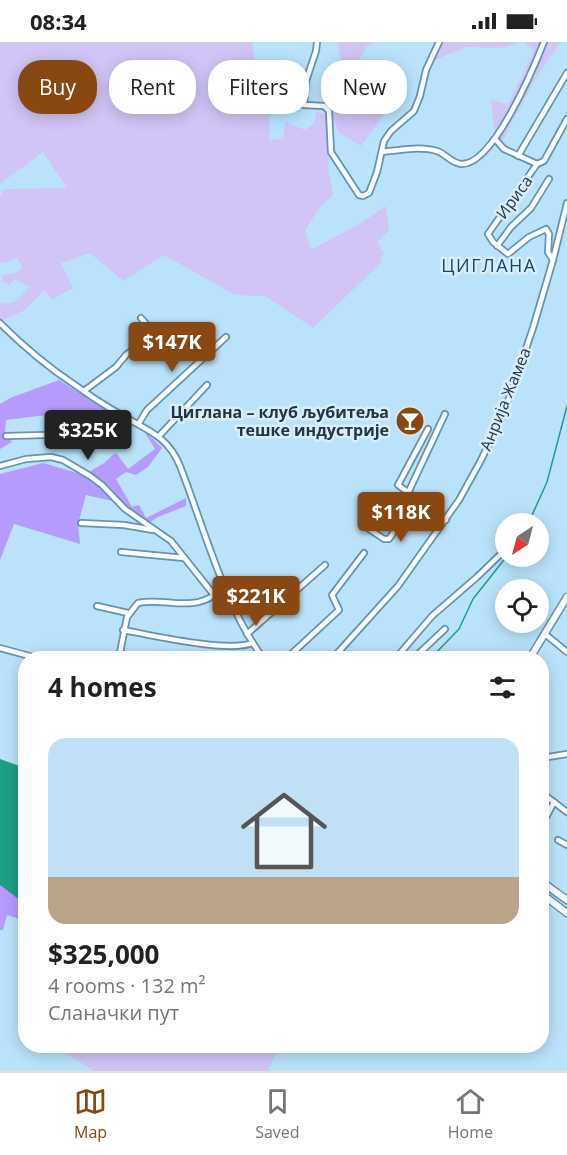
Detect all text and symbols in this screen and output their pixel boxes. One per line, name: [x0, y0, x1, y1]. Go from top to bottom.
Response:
text: 08:34: [30, 6, 87, 36]
chip: Buy: [18, 60, 97, 114]
chip: Rent: [109, 60, 196, 114]
chip: Filters: [208, 60, 309, 114]
chip: New: [321, 60, 407, 114]
street label: Ириса: [491, 171, 537, 223]
district label: ЦИГЛАНА: [441, 253, 537, 277]
pin: $147K: [130, 322, 214, 373]
text: $147K: [142, 328, 202, 355]
street label: Анрија Жамеа: [474, 344, 536, 454]
place label: Циглана – клуб љубитеља тешке индустрије: [170, 401, 389, 441]
bar icon: Циглана – клуб љубитеља тешке индустрије: [394, 405, 426, 437]
pin: $325K: [46, 410, 130, 461]
text: $325K: [58, 416, 118, 443]
pin: $118K: [359, 492, 443, 543]
text: $118K: [371, 498, 431, 525]
north arrow: [495, 513, 549, 567]
map controls: [495, 513, 549, 633]
pin: $221K: [214, 576, 298, 627]
button: locate: [495, 579, 549, 633]
text: $221K: [226, 582, 286, 609]
text: 4 homes: [48, 669, 157, 705]
icon: filters: [486, 671, 519, 704]
icon: home: [230, 777, 338, 885]
text: $325,000: [48, 936, 159, 972]
text: 4 rooms · 132 m²: [48, 972, 206, 999]
text: Сланачки пут: [48, 999, 179, 1026]
tab: Map: [74, 1085, 107, 1143]
tab: Saved: [255, 1085, 300, 1143]
tab: Home: [448, 1085, 493, 1143]

